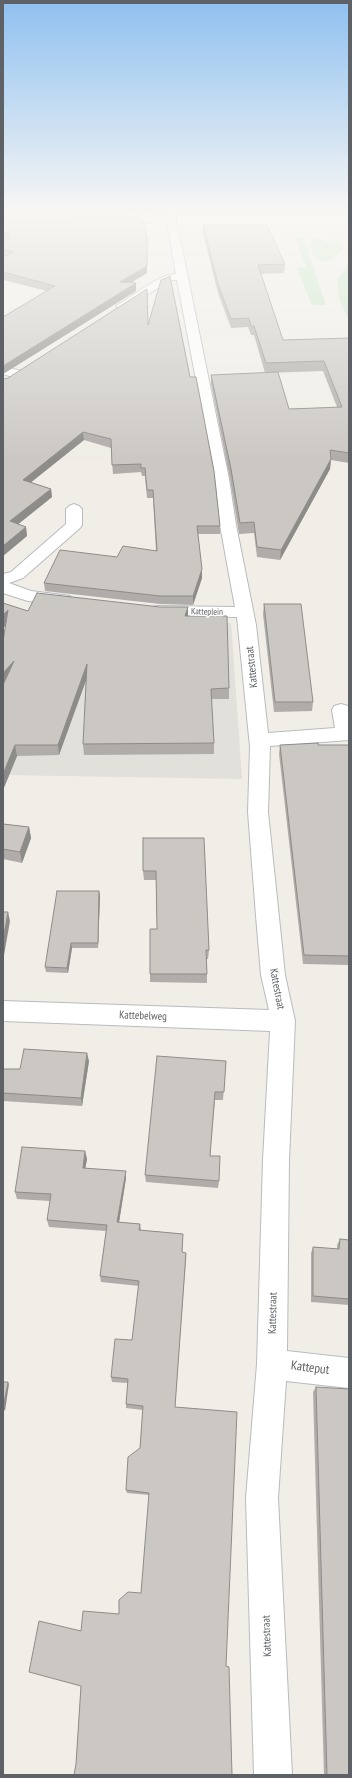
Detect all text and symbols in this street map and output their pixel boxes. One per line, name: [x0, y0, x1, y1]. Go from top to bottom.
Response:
street label: Katteplein: [191, 606, 223, 618]
street label: Kattestraat: [243, 646, 261, 688]
street label: Kattestraat: [267, 967, 287, 1011]
street label: Kattebelweg: [119, 1009, 167, 1023]
street label: Kattestraat: [266, 1292, 280, 1334]
street label: Katteput: [290, 1358, 330, 1378]
street label: Kattestraat: [260, 1615, 274, 1657]

